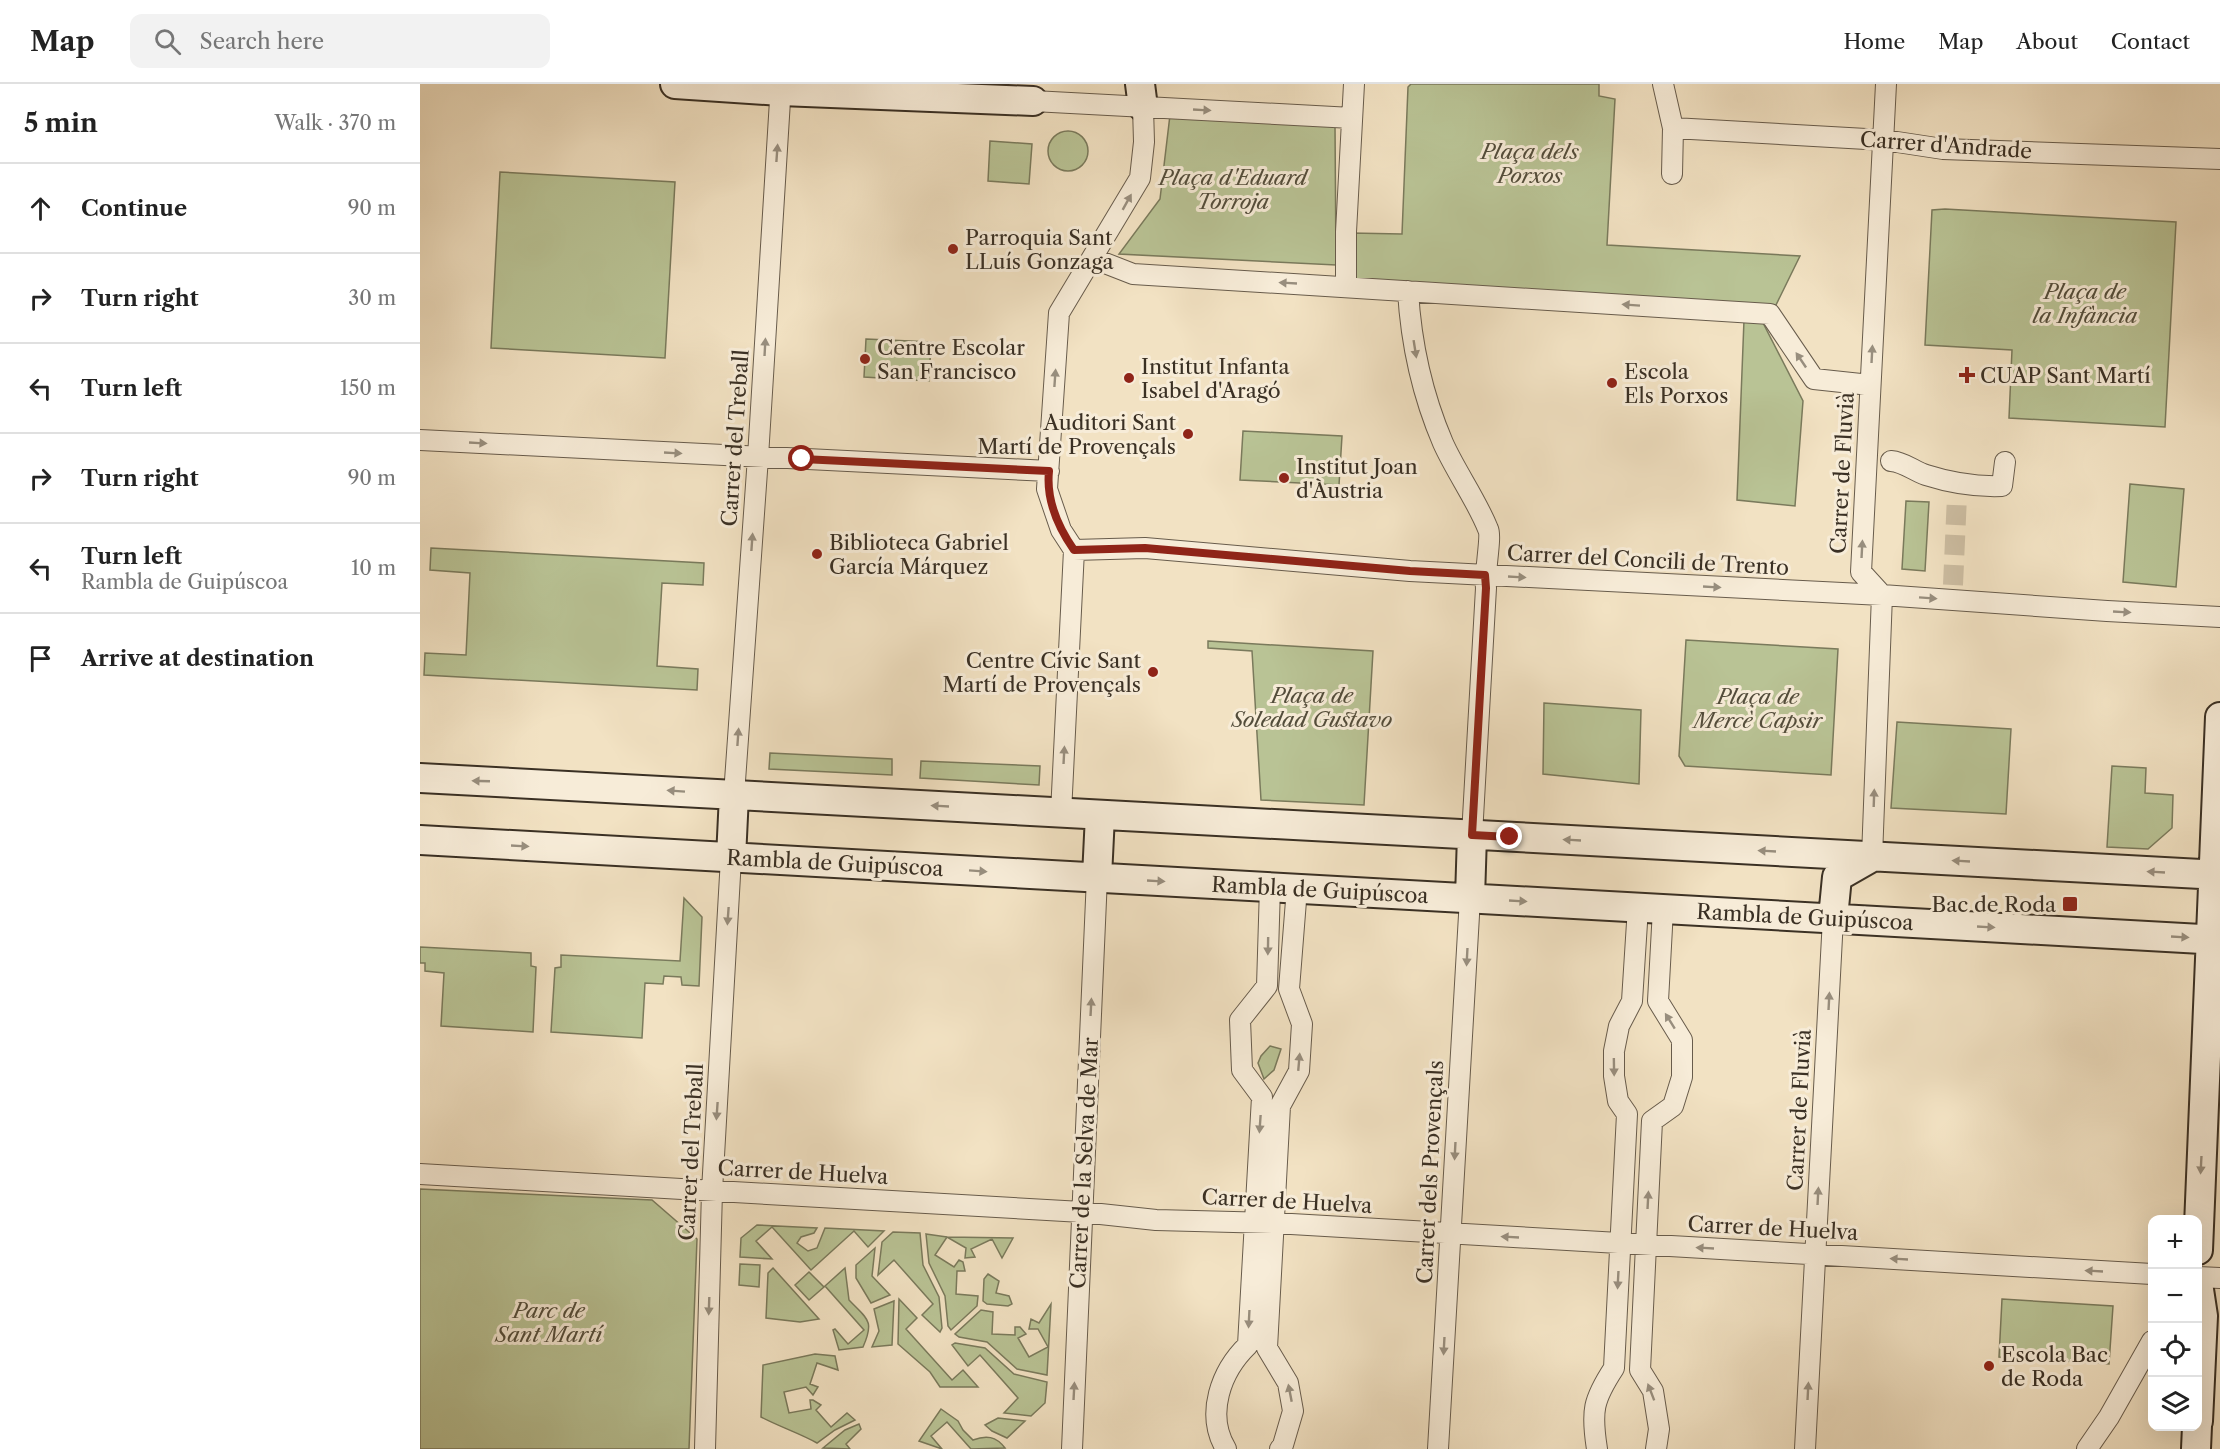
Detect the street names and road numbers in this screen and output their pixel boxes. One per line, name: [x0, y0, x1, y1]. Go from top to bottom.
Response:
street label: Carrer d'Andrade: [1859, 127, 2033, 163]
street label: Carrer del Treball: [716, 349, 754, 527]
street label: Carrer de Fluvià: [1825, 391, 1859, 555]
street label: Carrer del Concili de Trento: [1506, 540, 1790, 580]
street label: Rambla de Guipúscoa: [726, 845, 945, 881]
street label: Rambla de Guipúscoa: [1211, 872, 1430, 908]
street label: Rambla de Guipúscoa: [1696, 899, 1915, 935]
street label: Carrer de Fluvià: [1782, 1028, 1816, 1192]
street label: Carrer de la Selva de Mar: [1065, 1036, 1103, 1289]
street label: Carrer dels Provençals: [1412, 1059, 1448, 1285]
street label: Carrer del Treball: [674, 1063, 708, 1241]
street label: Carrer de Huelva: [717, 1155, 890, 1189]
street label: Carrer de Huelva: [1201, 1184, 1374, 1218]
street label: Carrer de Huelva: [1687, 1211, 1860, 1245]

